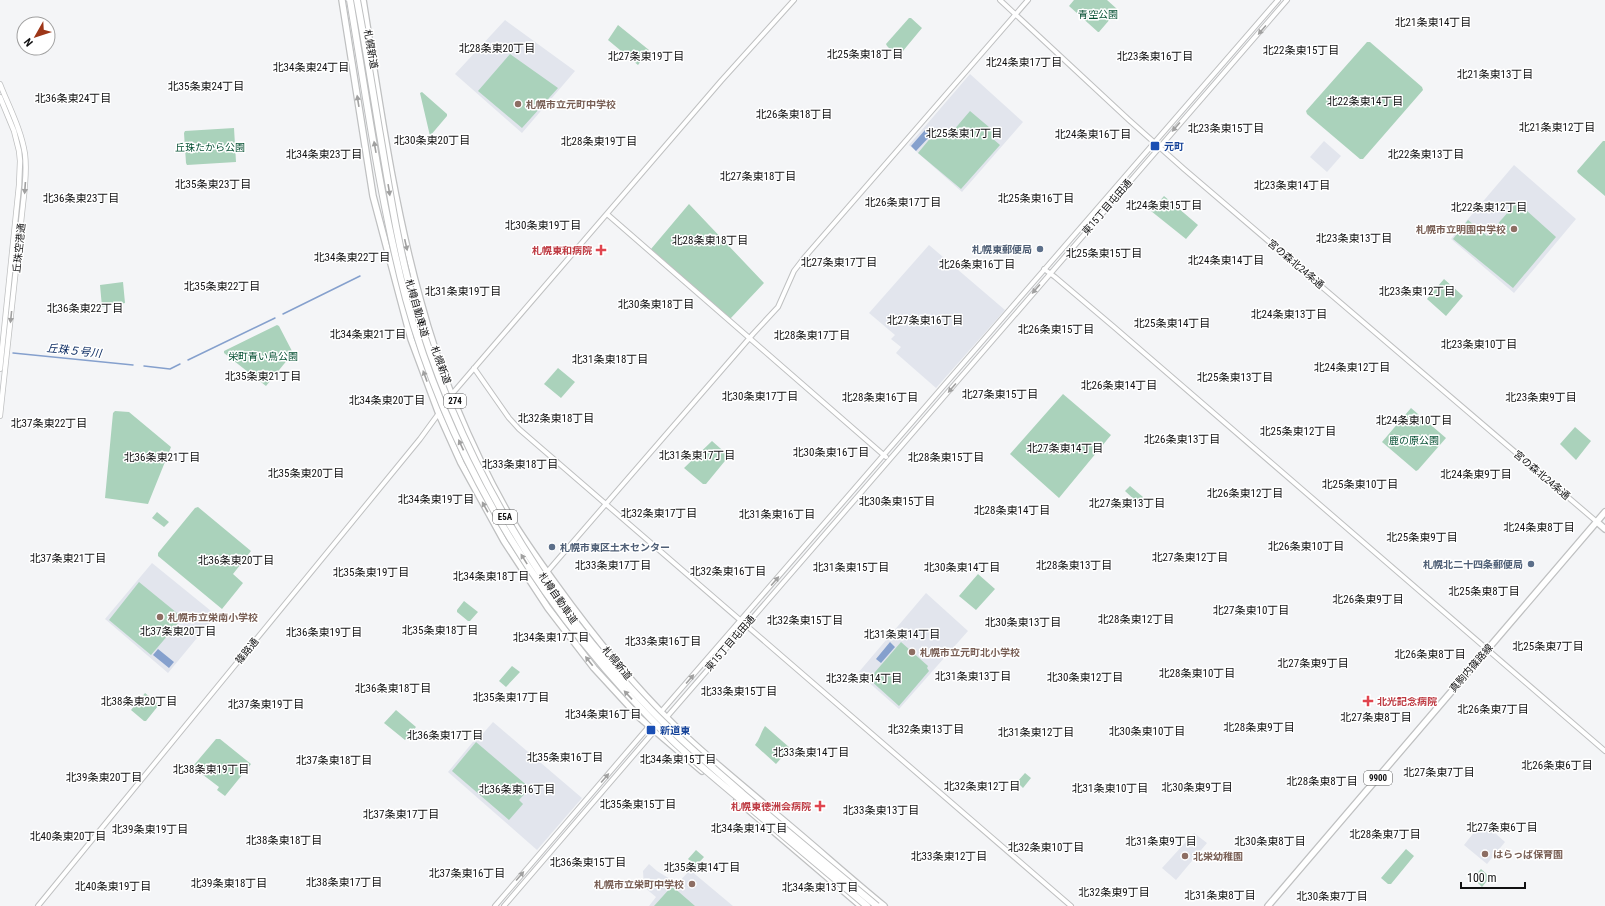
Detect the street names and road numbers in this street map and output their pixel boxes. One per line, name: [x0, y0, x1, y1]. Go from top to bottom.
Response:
street label: 札幌新道: [362, 28, 380, 70]
street label: 東15丁目屯田通: [1080, 177, 1134, 237]
street label: 丘珠空港通: [11, 223, 27, 273]
street label: 宮の森北24条通: [1266, 237, 1326, 291]
street label: 札樽自動車道: [403, 278, 431, 338]
street label: 札幌新道: [429, 344, 453, 386]
road number: 274: [444, 394, 466, 408]
street label: 宮の森北24条通: [1512, 448, 1572, 502]
road number: E5A: [493, 510, 517, 524]
street label: 札樽自動車道: [536, 570, 580, 626]
street label: 東15丁目屯田通: [703, 613, 757, 673]
street label: 篠路通: [233, 636, 261, 666]
street label: 真駒内篠路線: [1447, 642, 1495, 694]
street label: 札幌新道: [600, 644, 634, 682]
road number: 9900: [1364, 771, 1392, 785]

